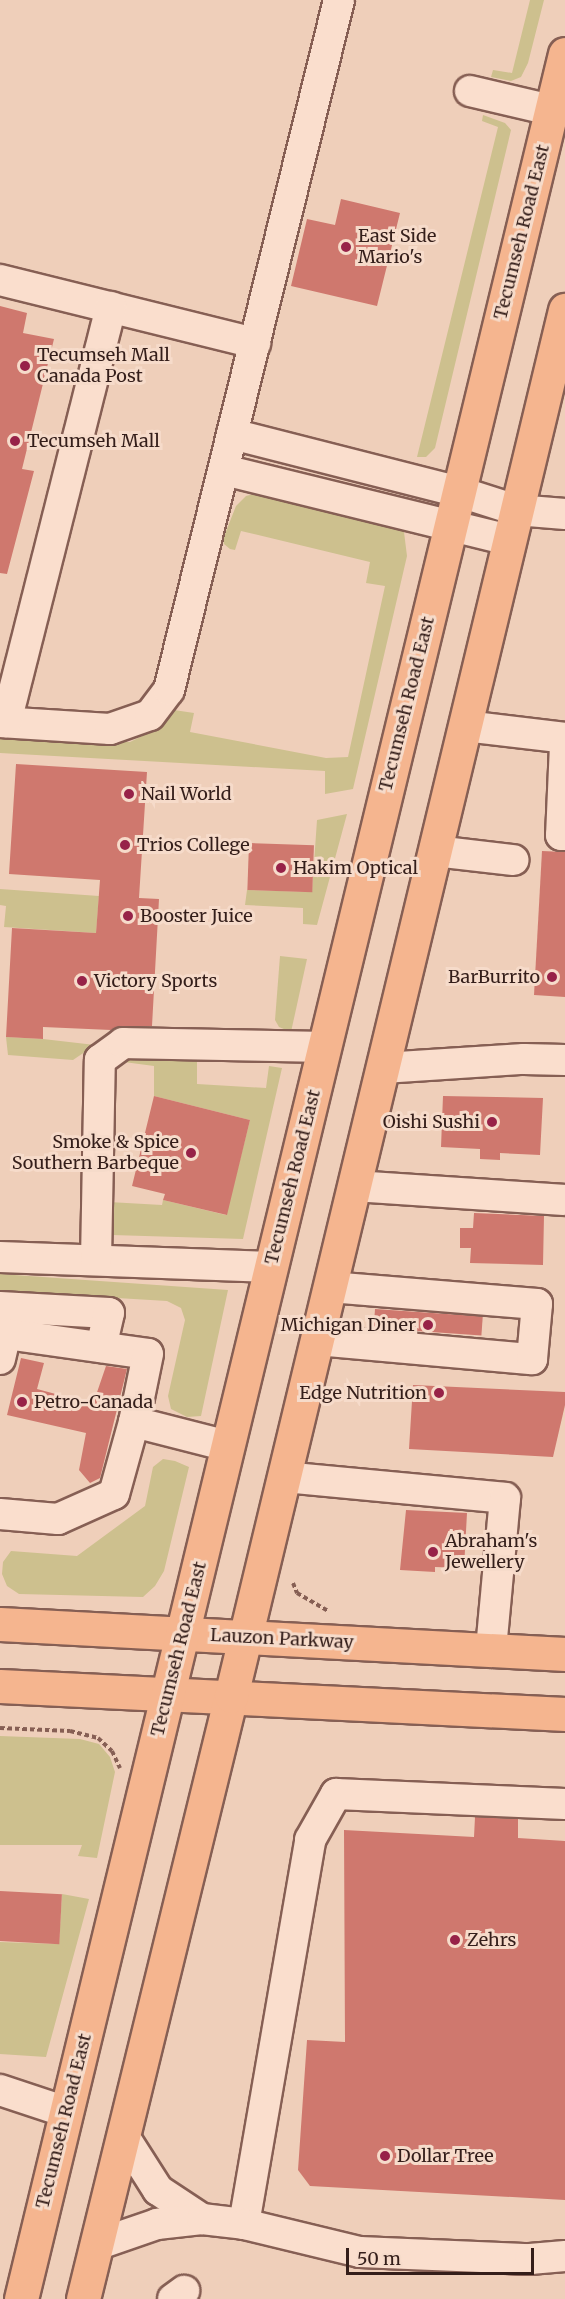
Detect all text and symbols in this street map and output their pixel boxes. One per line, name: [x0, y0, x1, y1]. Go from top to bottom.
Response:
street label: Tecumseh Road East: [490, 142, 554, 322]
place label: East Side Mario's: [358, 226, 436, 268]
marker: East Side Mario's: [339, 240, 353, 254]
place label: Tecumseh Mall Canada Post: [37, 345, 170, 388]
marker: Tecumseh Mall Canada Post: [18, 359, 32, 373]
place label: Tecumseh Mall: [27, 430, 160, 452]
marker: Tecumseh Mall: [8, 434, 22, 448]
street label: Tecumseh Road East: [375, 614, 439, 794]
place label: Nail World: [141, 783, 232, 805]
marker: Nail World: [122, 787, 136, 801]
place label: Trios College: [137, 834, 250, 856]
marker: Trios College: [118, 838, 132, 852]
place label: Hakim Optical: [293, 857, 418, 879]
marker: Hakim Optical: [274, 861, 288, 875]
place label: Booster Juice: [140, 905, 253, 927]
marker: Booster Juice: [121, 909, 135, 923]
place label: BarBurrito: [448, 966, 540, 988]
place label: Victory Sports: [94, 970, 217, 992]
marker: BarBurrito: [545, 970, 559, 984]
marker: Victory Sports: [75, 974, 89, 988]
street label: Tecumseh Road East: [261, 1087, 325, 1267]
place label: Oishi Sushi: [383, 1111, 480, 1133]
marker: Oishi Sushi: [485, 1115, 499, 1129]
place label: Smoke & Spice Southern Barbeque: [12, 1132, 179, 1174]
marker: Smoke & Spice Southern Barbeque: [184, 1146, 198, 1160]
place label: Michigan Diner: [281, 1314, 416, 1336]
marker: Michigan Diner: [421, 1318, 435, 1332]
place label: Edge Nutrition: [299, 1382, 427, 1404]
marker: Edge Nutrition: [432, 1386, 446, 1400]
place label: Petro-Canada: [34, 1391, 153, 1413]
marker: Petro-Canada: [15, 1395, 29, 1409]
place label: Abraham's Jewellery: [445, 1531, 537, 1574]
marker: Abraham's Jewellery: [426, 1545, 440, 1559]
street label: Tecumseh Road East: [147, 1559, 211, 1739]
street label: Lauzon Parkway: [210, 1624, 354, 1654]
place label: Zehrs: [467, 1929, 516, 1951]
marker: Zehrs: [448, 1933, 462, 1947]
street label: Tecumseh Road East: [32, 2031, 96, 2211]
place label: Dollar Tree: [397, 2145, 494, 2167]
marker: Dollar Tree: [378, 2149, 392, 2163]
scale bar: [349, 2236, 536, 2274]
text: 50 m: [357, 2247, 401, 2270]

